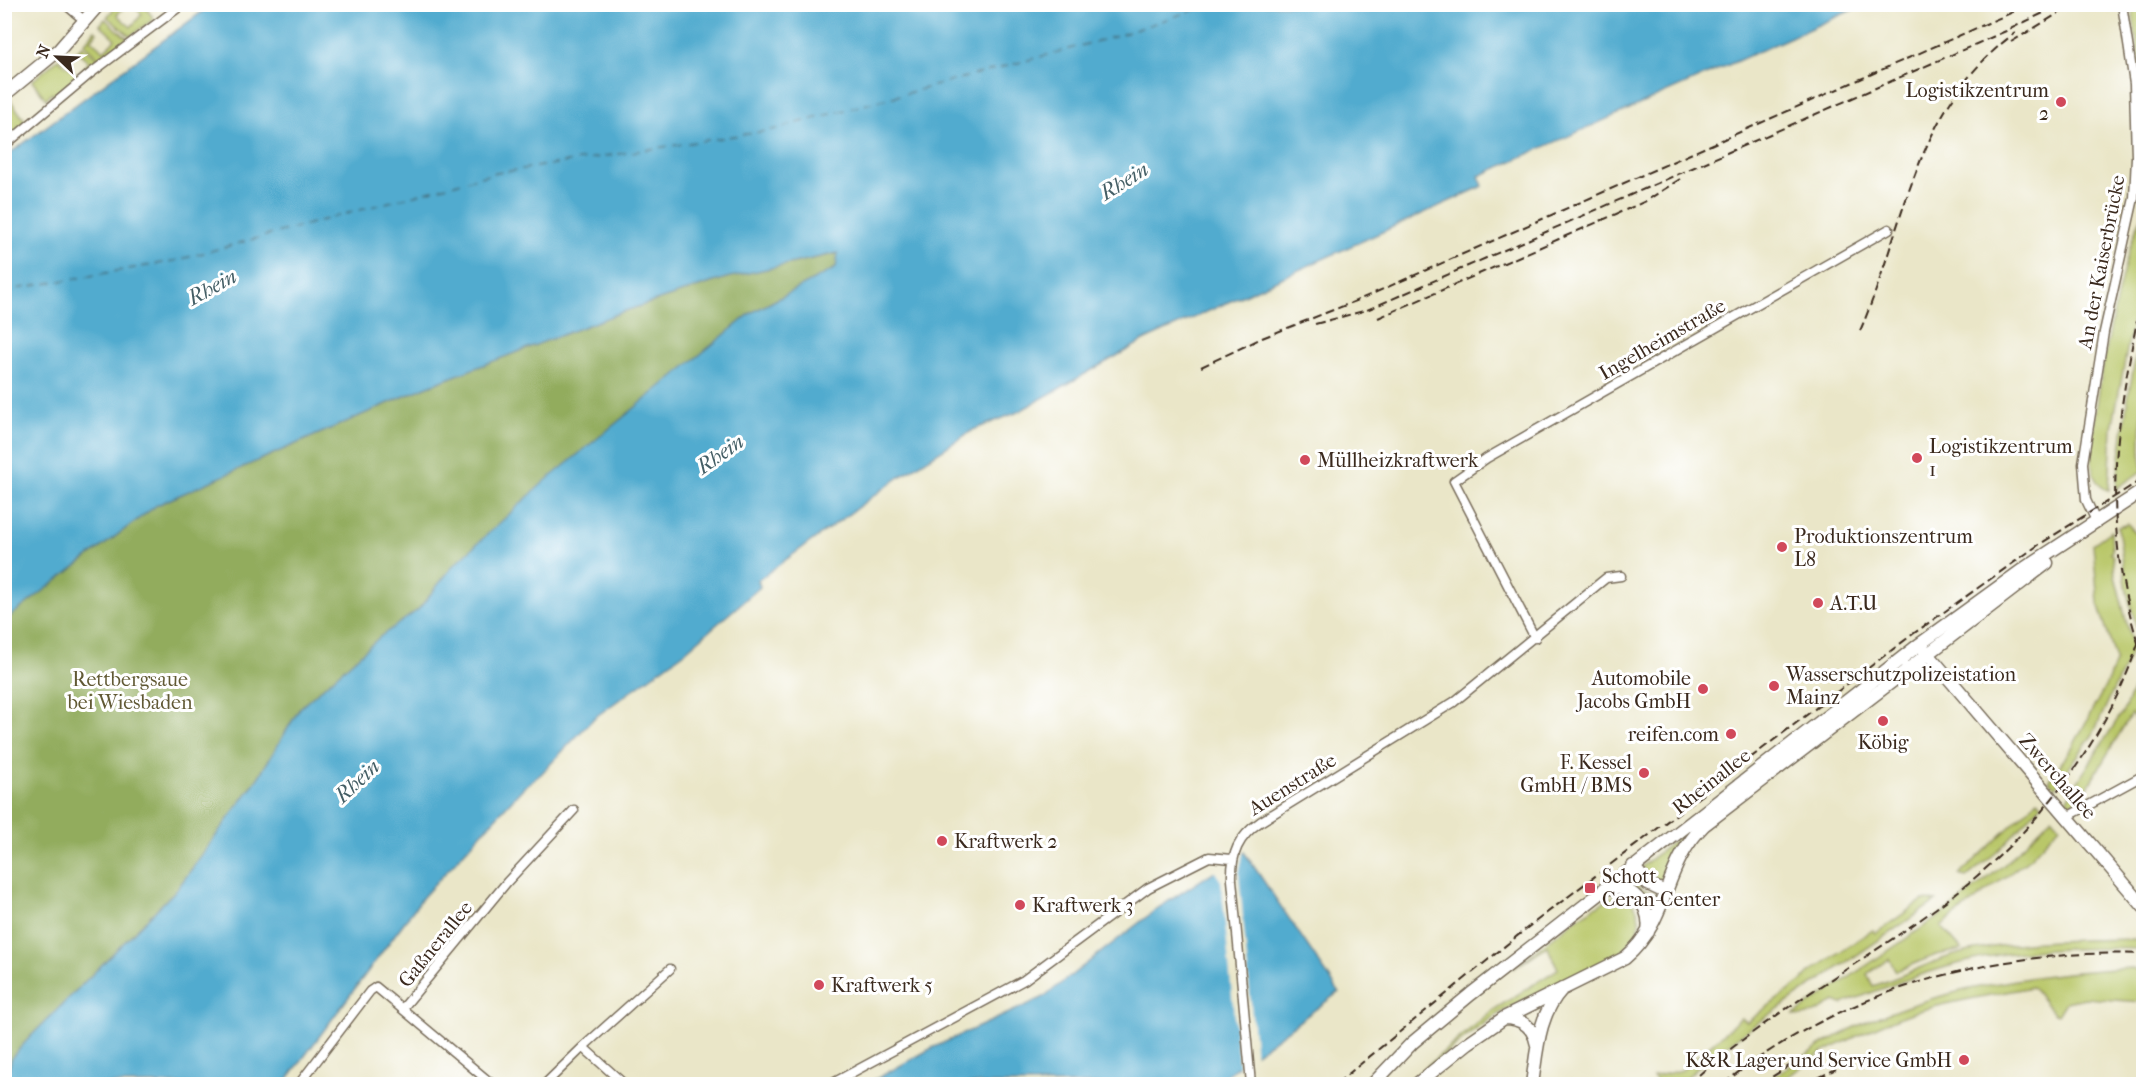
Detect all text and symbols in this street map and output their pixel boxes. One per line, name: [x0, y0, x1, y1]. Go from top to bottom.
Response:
north arrow: [27, 27, 87, 87]
text: N: [33, 41, 55, 61]
place label: Logistikzentrum 2: [1905, 79, 2049, 125]
marker: Logistikzentrum 2: [2054, 95, 2068, 109]
water label: Rhein: [1094, 157, 1153, 206]
street label: An der Kaiserbrücke: [2073, 173, 2130, 352]
water label: Rhein: [182, 264, 241, 311]
street label: Ingelheimstraße: [1595, 294, 1730, 385]
water label: Rhein: [690, 429, 748, 480]
place label: Logistikzentrum 1: [1929, 435, 2073, 481]
place label: Müllheizkraftwerk: [1317, 449, 1479, 472]
marker: Logistikzentrum 1: [1910, 451, 1924, 465]
marker: Müllheizkraftwerk: [1298, 453, 1312, 467]
place label: Produktionszentrum L8: [1794, 525, 1973, 571]
marker: Produktionszentrum L8: [1775, 540, 1789, 554]
place label: A.T.U: [1829, 592, 1878, 615]
marker: A.T.U: [1811, 596, 1825, 610]
place label: Wasserschutzpolizeistation Mainz: [1785, 663, 2017, 709]
place label: Automobile Jacobs GmbH: [1575, 667, 1691, 713]
park label: Rettbergsaue bei Wiesbaden: [66, 668, 193, 714]
marker: Wasserschutzpolizeistation Mainz: [1767, 679, 1781, 693]
marker: Automobile Jacobs GmbH: [1696, 682, 1710, 696]
marker: Köbig: [1876, 714, 1890, 728]
place label: reifen.com: [1628, 723, 1719, 746]
marker: reifen.com: [1724, 727, 1738, 741]
street label: Zwerchallee: [2014, 729, 2101, 824]
place label: Köbig: [1857, 731, 1909, 754]
street label: Rheinallee: [1668, 744, 1755, 819]
street label: Auenstraße: [1243, 748, 1340, 821]
place label: F. Kessel GmbH / BMS: [1520, 751, 1632, 797]
water label: Rhein: [328, 754, 384, 809]
marker: F. Kessel GmbH / BMS: [1637, 766, 1651, 780]
place label: Kraftwerk 2: [954, 830, 1058, 853]
marker: Kraftwerk 2: [935, 834, 949, 848]
place label: Schott Ceran-Center: [1602, 865, 1721, 911]
marker: Schott Ceran-Center: [1583, 881, 1597, 895]
place label: Kraftwerk 3: [1032, 894, 1134, 917]
street label: Gaßnerallee: [394, 897, 477, 992]
marker: Kraftwerk 3: [1013, 898, 1027, 912]
place label: Kraftwerk 5: [831, 974, 933, 997]
marker: Kraftwerk 5: [812, 978, 826, 992]
place label: K&R Lager und Service GmbH: [1685, 1049, 1952, 1072]
marker: K&R Lager und Service GmbH: [1957, 1053, 1971, 1067]

